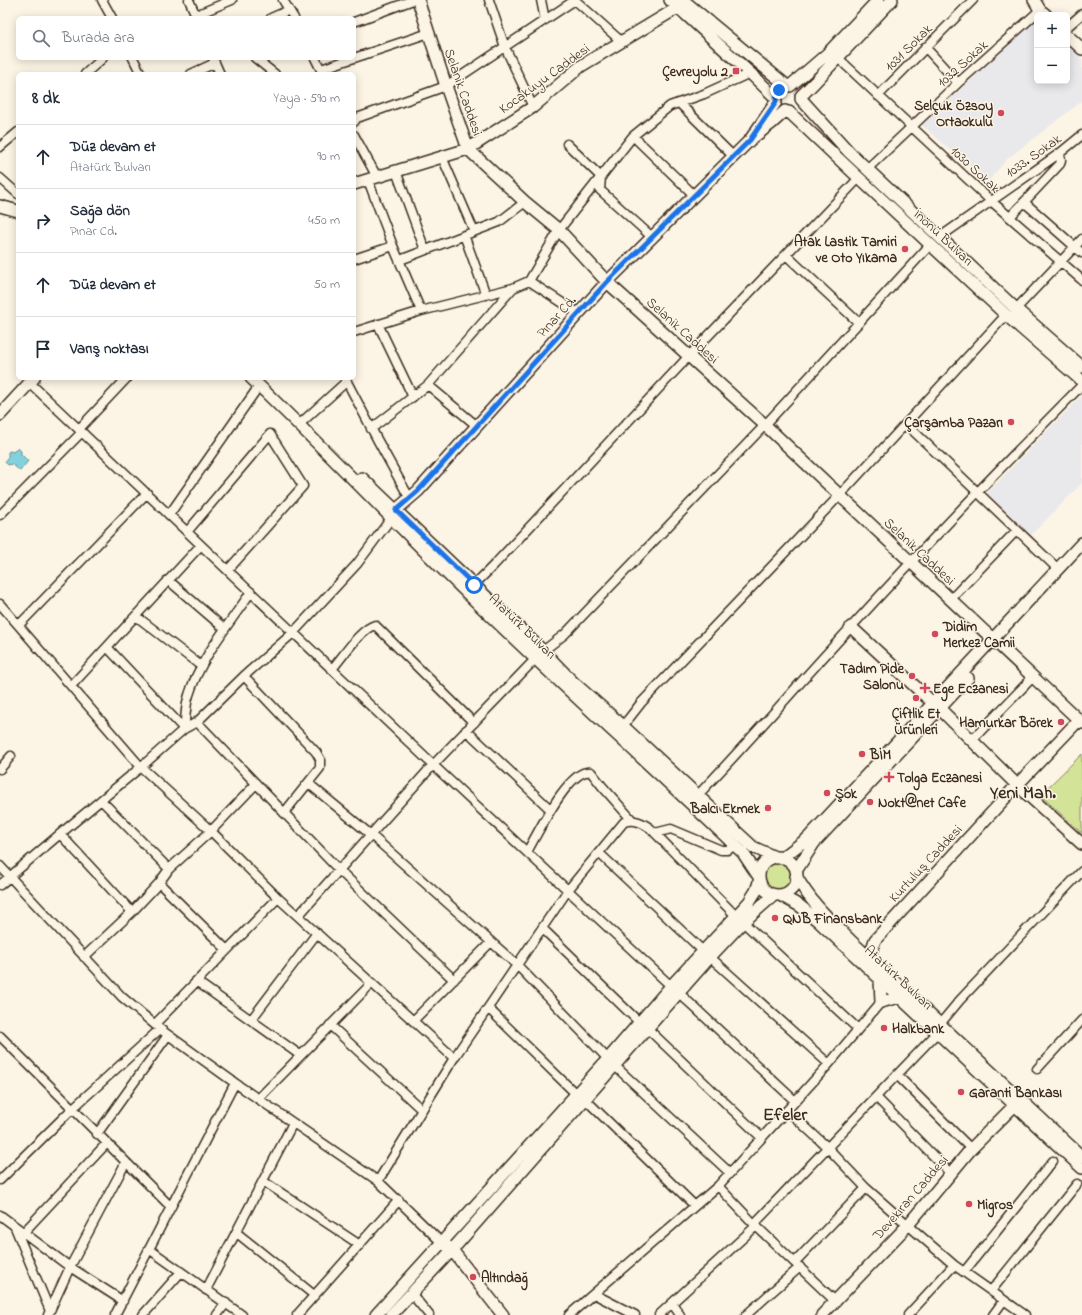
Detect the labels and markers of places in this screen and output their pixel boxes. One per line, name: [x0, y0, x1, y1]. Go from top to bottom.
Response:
place label: Çevreyolu 2: [662, 62, 728, 85]
marker: Çevreyolu 2: [731, 66, 741, 76]
place label: Selçuk Özsoy Ortaokulu: [914, 96, 993, 133]
marker: Selçuk Özsoy Ortaokulu: [996, 108, 1006, 118]
place label: Atak Lastik Tamiri ve Oto Yıkama: [794, 232, 897, 269]
marker: Atak Lastik Tamiri ve Oto Yıkama: [900, 244, 910, 254]
place label: Çarşamba Pazarı: [904, 413, 1003, 434]
marker: Çarşamba Pazarı: [1006, 417, 1016, 427]
place label: Didim Merkez Camii: [942, 617, 1016, 654]
marker: Didim Merkez Camii: [930, 629, 940, 639]
place label: Tadım Pide Salonu: [840, 659, 905, 696]
marker: Tadım Pide Salonu: [907, 671, 917, 681]
place label: Ege Eczanesi: [933, 679, 1009, 702]
marker: Ege Eczanesi: [920, 683, 930, 693]
marker: Çiftlik Et Ürünleri: [911, 693, 921, 703]
place label: Çiftlik Et Ürünleri: [892, 704, 941, 741]
place label: Hamurkar Börek: [959, 713, 1054, 734]
marker: Hamurkar Börek: [1056, 717, 1066, 727]
place label: BİM: [869, 745, 891, 766]
marker: BİM: [857, 749, 867, 759]
place label: Tolga Eczanesi: [897, 768, 982, 791]
marker: Tolga Eczanesi: [884, 772, 894, 782]
place label: Şok: [835, 784, 858, 805]
marker: Şok: [822, 788, 832, 798]
place label: Nokt@net Cafe: [878, 792, 967, 814]
marker: Nokt@net Cafe: [865, 797, 875, 807]
place label: Balcı Ekmek: [690, 799, 761, 820]
marker: Balcı Ekmek: [763, 803, 773, 813]
place label: QNB Finansbank: [783, 909, 883, 930]
marker: QNB Finansbank: [770, 913, 780, 923]
place label: Halkbank: [892, 1019, 945, 1040]
marker: Halkbank: [879, 1023, 889, 1033]
place label: Garanti Bankası: [969, 1083, 1063, 1104]
marker: Garanti Bankası: [956, 1087, 966, 1097]
place label: Migros: [977, 1195, 1013, 1218]
marker: Migros: [964, 1199, 974, 1209]
place label: Altındağ: [481, 1268, 529, 1291]
marker: Altındağ: [468, 1272, 478, 1282]

